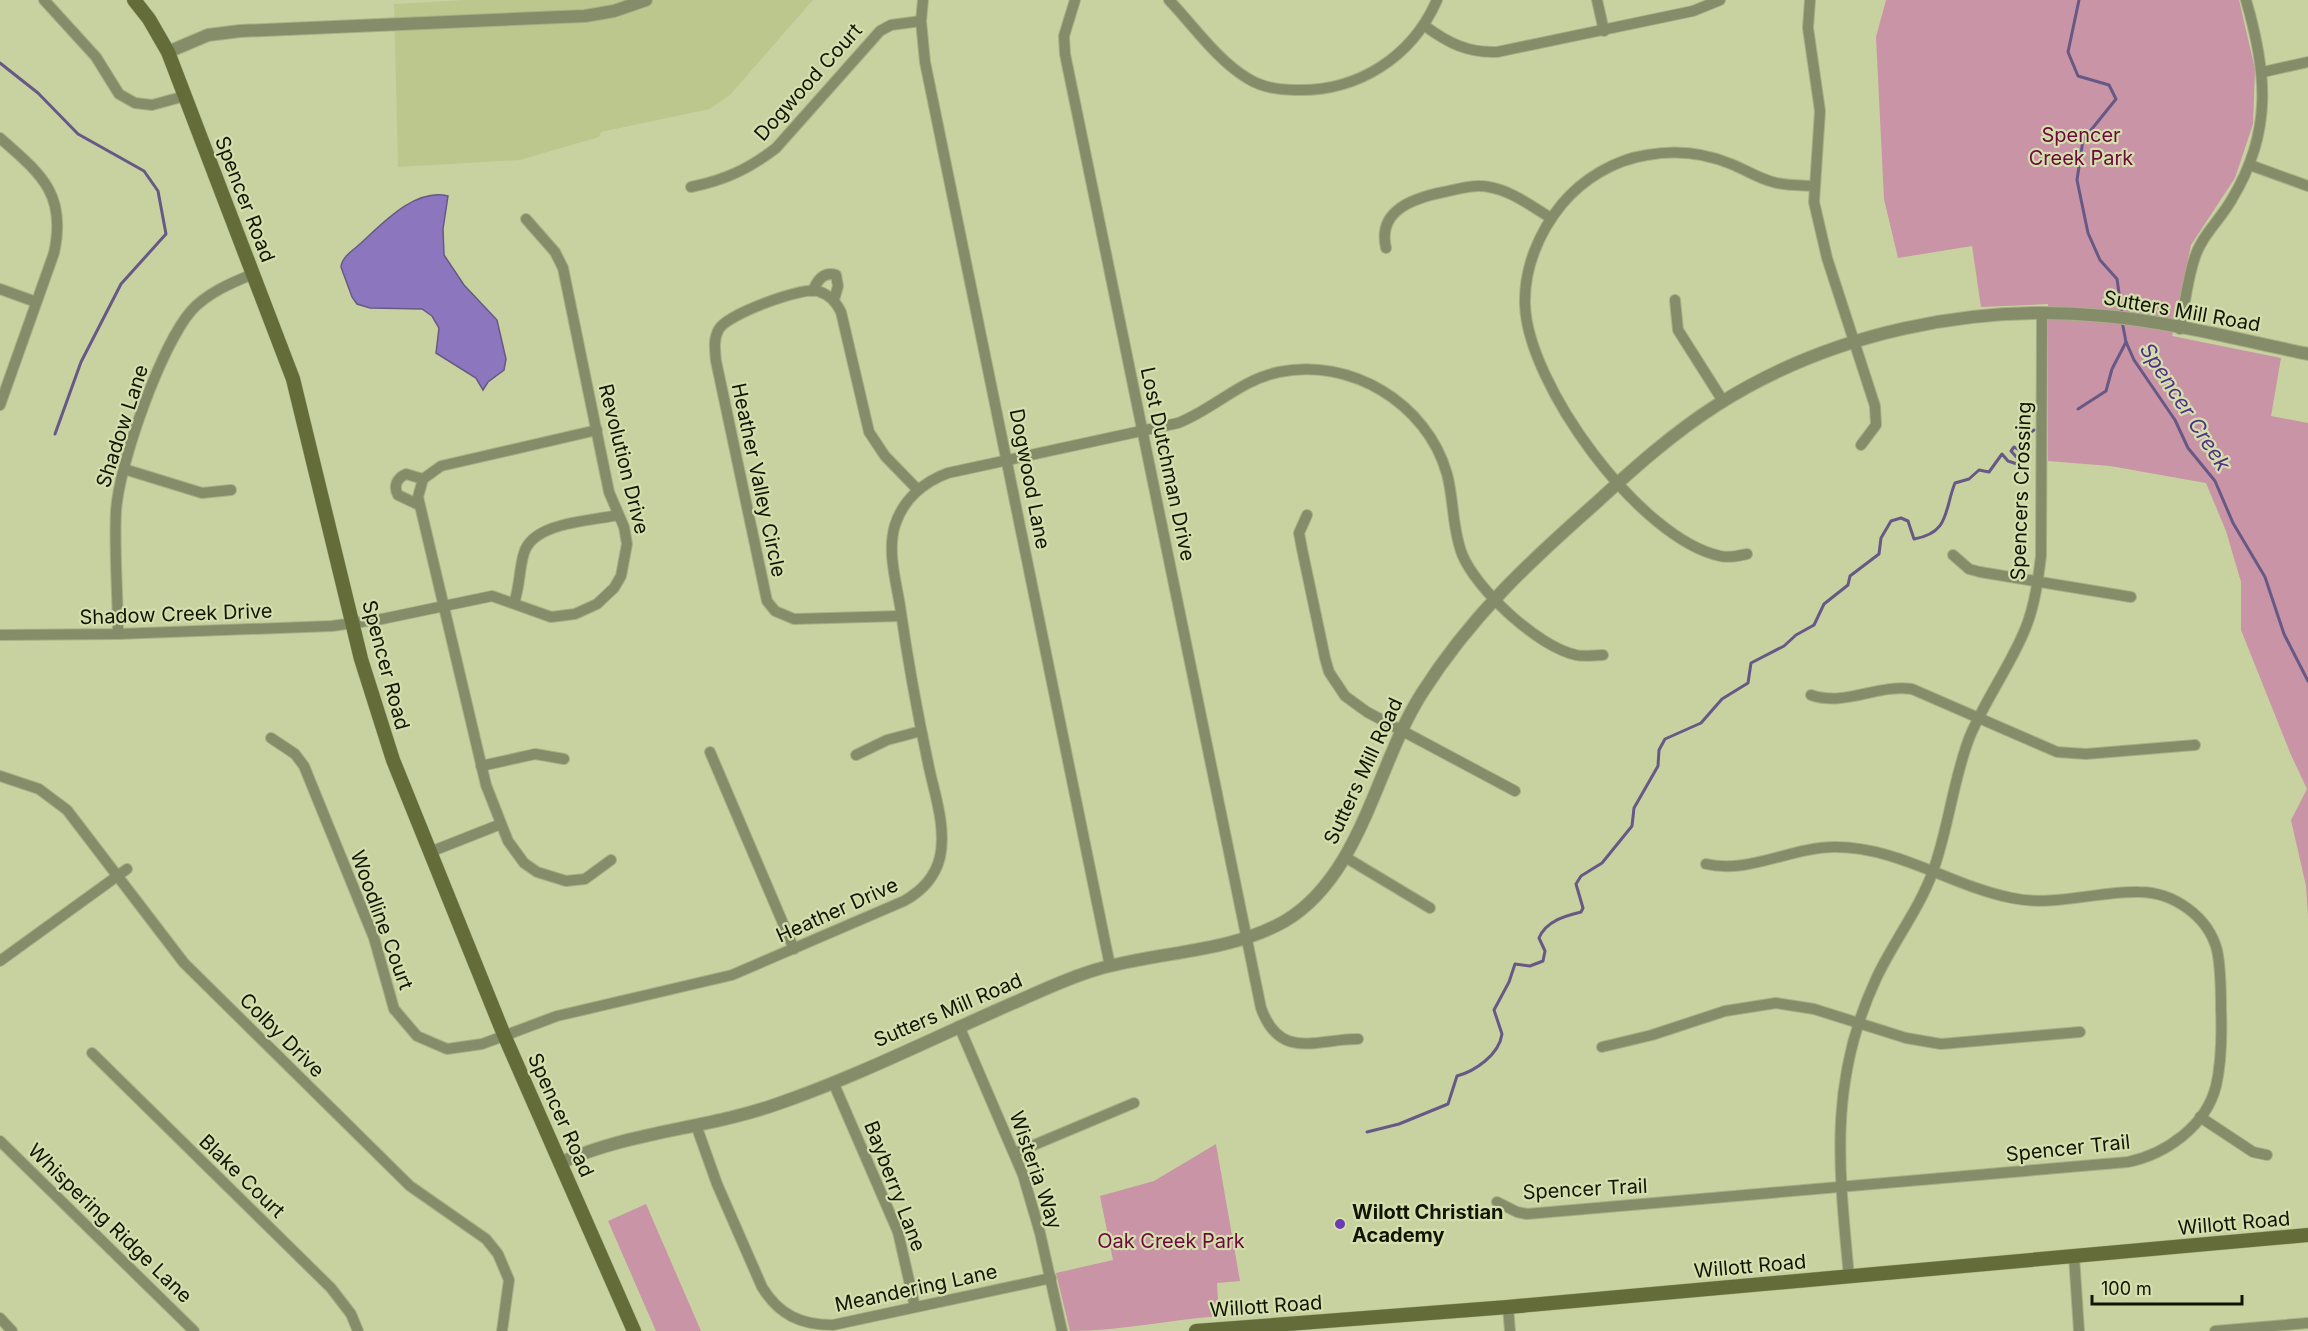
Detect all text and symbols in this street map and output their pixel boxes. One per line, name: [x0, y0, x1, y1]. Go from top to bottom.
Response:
street label: Dogwood Court: [749, 18, 867, 146]
park label: Spencer Creek Park: [2029, 123, 2133, 170]
street label: Spencer Road: [210, 133, 280, 265]
street label: Sutters Mill Road: [2102, 285, 2262, 337]
water label: Spencer Creek: [2135, 338, 2236, 476]
street label: Shadow Lane: [91, 362, 153, 490]
street label: Lost Dutchman Drive: [1136, 365, 1200, 563]
street label: Revolution Drive: [594, 381, 654, 537]
street label: Heather Valley Circle: [727, 381, 791, 579]
street label: Spencers Crossing: [2006, 401, 2036, 581]
street label: Dogwood Lane: [1005, 407, 1055, 551]
street label: Spencer Road: [357, 598, 415, 732]
street label: Shadow Creek Drive: [79, 599, 273, 629]
street label: Sutters Mill Road: [1319, 694, 1407, 848]
street label: Woodline Court: [346, 847, 418, 993]
street label: Heather Drive: [772, 872, 902, 948]
street label: Sutters Mill Road: [870, 968, 1026, 1052]
street label: Colby Drive: [235, 988, 329, 1082]
street label: Spencer Road: [523, 1049, 599, 1181]
street label: Wisteria Way: [1005, 1108, 1067, 1232]
street label: Bayberry Lane: [859, 1117, 931, 1255]
street label: Blake Court: [194, 1129, 290, 1223]
street label: Spencer Trail: [2005, 1130, 2131, 1166]
street label: Whispering Ridge Lane: [23, 1138, 197, 1308]
street label: Spencer Trail: [1522, 1174, 1648, 1204]
place label: Wilott Christian Academy: [1352, 1200, 1504, 1247]
street label: Willott Road: [2177, 1206, 2291, 1240]
marker: Wilott Christian Academy: [1333, 1217, 1347, 1231]
park label: Oak Creek Park: [1097, 1229, 1245, 1253]
street label: Willott Road: [1693, 1249, 1807, 1283]
street label: Meandering Lane: [833, 1259, 999, 1317]
scale bar: [2092, 1268, 2242, 1306]
text: 100 m: [2101, 1278, 2152, 1299]
street label: Willott Road: [1209, 1290, 1323, 1322]

